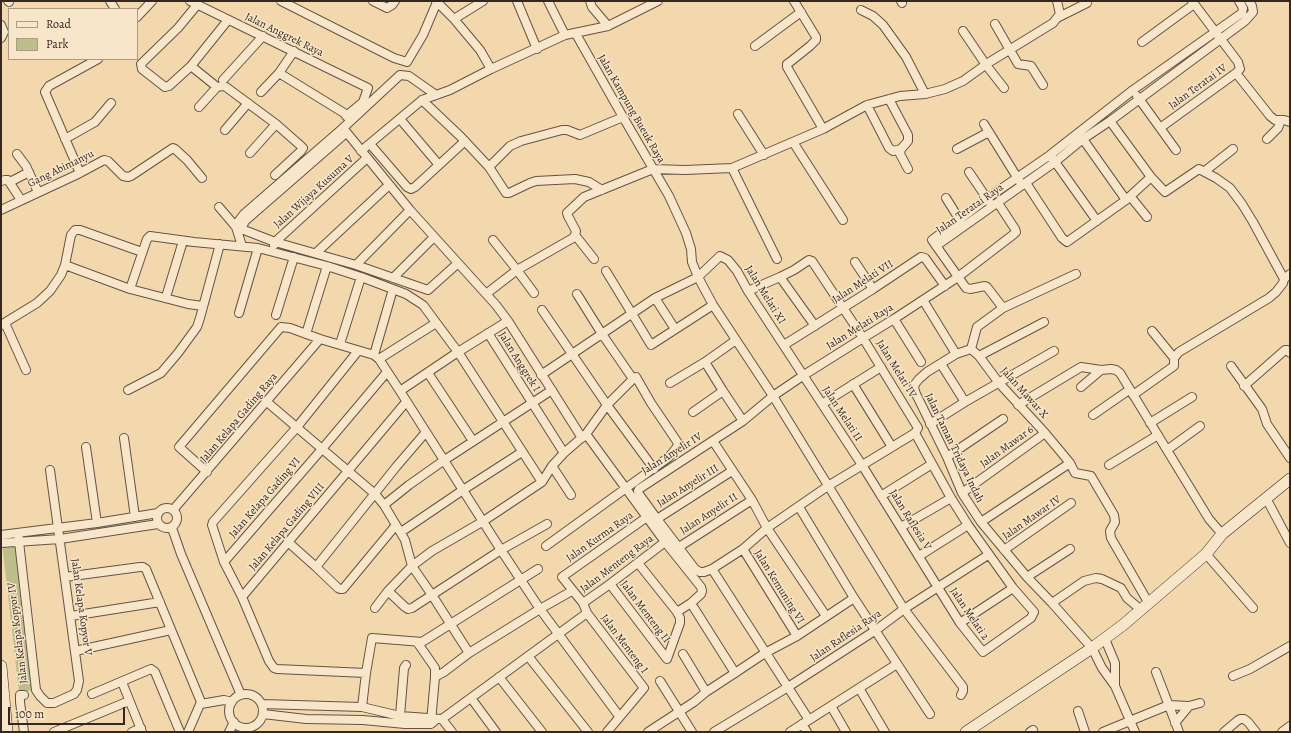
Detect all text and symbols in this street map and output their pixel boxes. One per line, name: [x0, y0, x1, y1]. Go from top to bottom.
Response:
legend: [8, 8, 138, 60]
street label: Jalan Anggrek Raya: [243, 10, 325, 60]
text: Road: [46, 16, 71, 32]
text: Park: [46, 36, 69, 52]
street label: Jalan Kampung Bueuk Raya: [594, 52, 668, 166]
street label: Jalan Teratai IV: [1166, 61, 1230, 113]
street label: Gang Abimanyu: [26, 147, 96, 191]
street label: Jalan Wijaya Kusuma V: [271, 153, 357, 231]
street label: Jalan Teratai Raya: [934, 181, 1006, 237]
street label: Jalan Melati VII: [830, 257, 896, 307]
street label: Jalan Melati XI: [742, 263, 788, 327]
street label: Jalan Melati Raya: [824, 301, 896, 353]
street label: Jalan Anggrek I: [495, 330, 543, 394]
street label: Jalan Melati IV: [873, 338, 919, 400]
street label: Jalan Mawar X: [997, 364, 1051, 422]
street label: Jalan Kelapa Gading Raya: [198, 370, 280, 466]
street label: Jalan Melati II: [819, 384, 865, 444]
street label: Jalan Taman Tridaya Indah: [922, 391, 986, 505]
street label: Jalan Mawar 6: [978, 423, 1036, 471]
street label: Jalan Anyelir IV: [639, 430, 705, 478]
street label: Jalan Kelapa Gading VI: [226, 455, 304, 541]
street label: Jalan Anyelir III: [655, 462, 721, 510]
street label: Jalan Kelapa Gading VIII: [246, 480, 328, 574]
street label: Jalan Raflesia V: [886, 487, 934, 553]
street label: Jalan Anyelir II: [678, 490, 740, 538]
street label: Jalan Mawar IV: [1000, 493, 1064, 543]
street label: Jalan Kurma Raya: [564, 509, 636, 565]
street label: Jalan Menteng Raya: [578, 532, 656, 596]
street label: Jalan Kemuning VI: [751, 548, 807, 626]
street label: Jalan Kelapa Kopyor V: [68, 558, 94, 656]
street label: Jalan Menteng II: [617, 578, 673, 646]
street label: Jalan Kelapa Kopyor IV: [5, 582, 31, 684]
street label: Jalan Melati 2: [947, 585, 991, 643]
street label: Jalan Raflesia Raya: [808, 607, 884, 665]
street label: Jalan Menteng I: [597, 612, 651, 676]
scale bar: [10, 699, 127, 725]
text: 100 m: [15, 706, 44, 722]

